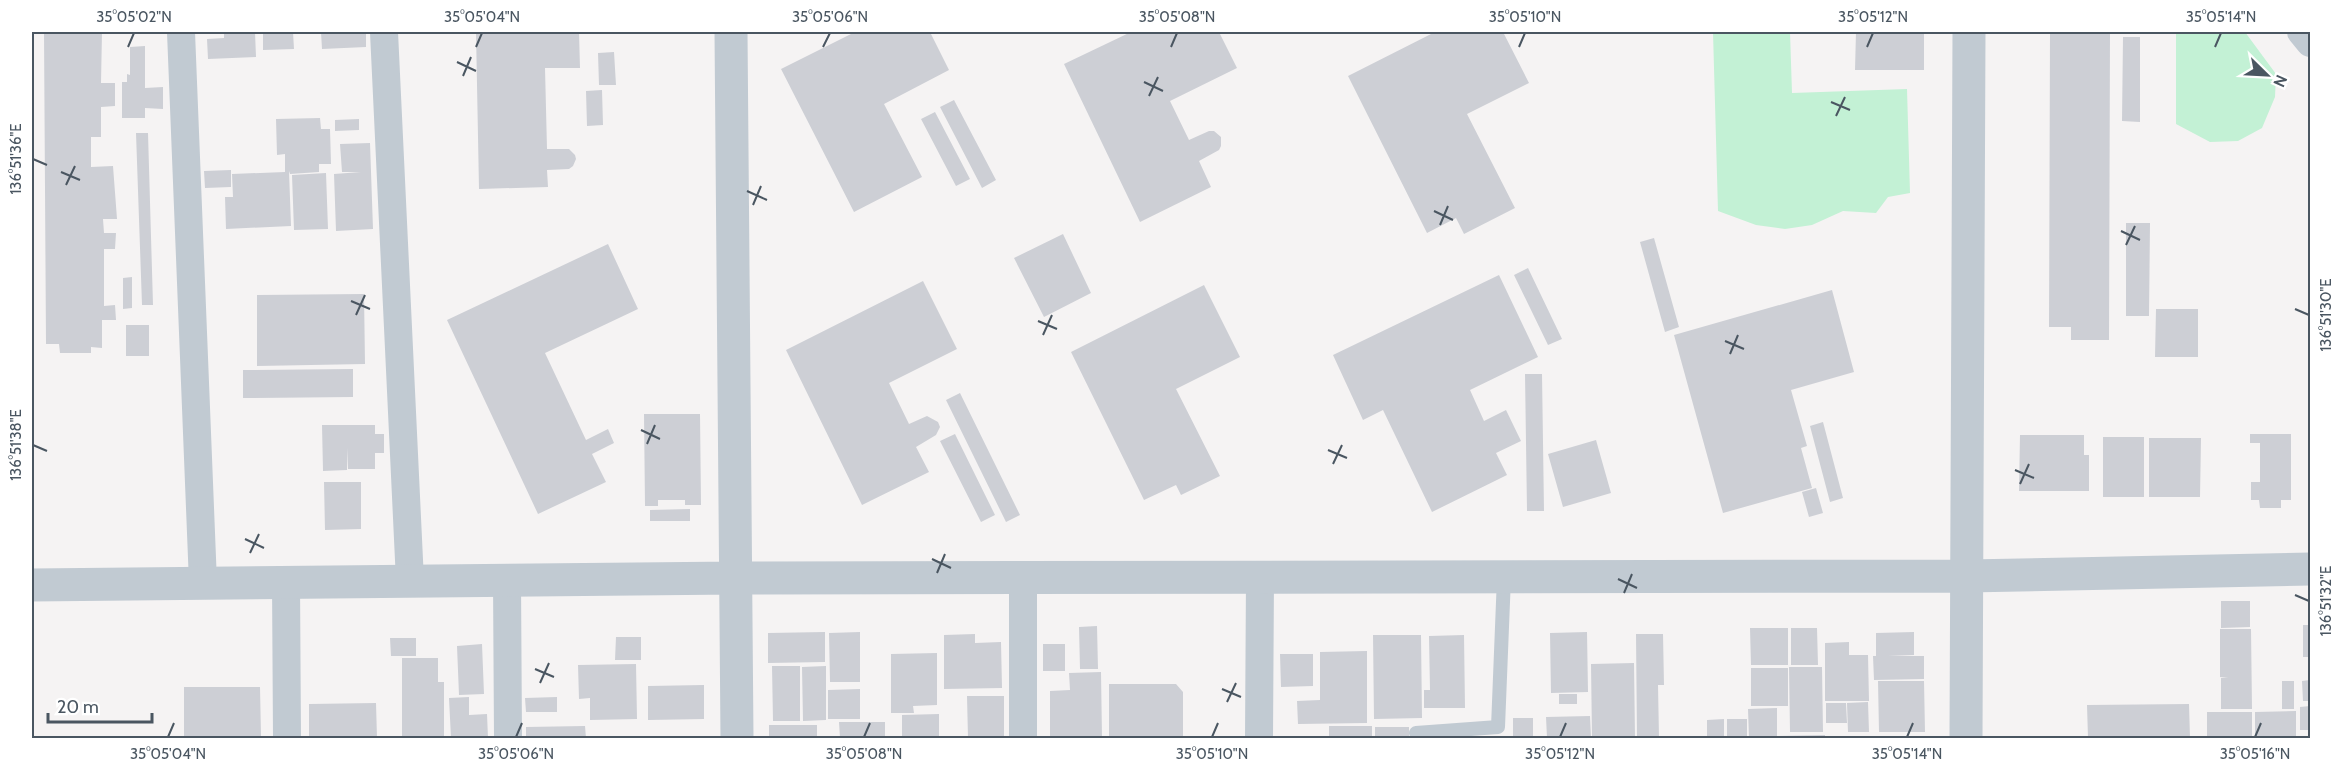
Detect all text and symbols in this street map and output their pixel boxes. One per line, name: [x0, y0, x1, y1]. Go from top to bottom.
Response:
text: 35°05'02"N: [96, 8, 172, 26]
text: 35°05'04"N: [444, 8, 520, 26]
text: 35°05'06"N: [792, 8, 868, 26]
text: 35°05'08"N: [1139, 8, 1215, 26]
text: 35°05'10"N: [1489, 8, 1561, 26]
text: 35°05'12"N: [1838, 8, 1908, 26]
text: 35°05'14"N: [2186, 8, 2256, 26]
north arrow: [2237, 45, 2297, 105]
text: N: [2269, 72, 2291, 90]
text: 136°51'36"E: [7, 123, 25, 195]
text: 136°51'30"E: [2317, 278, 2335, 352]
text: 136°51'38"E: [7, 409, 25, 481]
text: 136°51'32"E: [2317, 566, 2335, 636]
scale bar: [48, 686, 152, 724]
text: 20 m: [57, 696, 99, 718]
text: 35°05'04"N: [130, 745, 206, 763]
text: 35°05'06"N: [478, 745, 554, 763]
text: 35°05'08"N: [826, 745, 902, 763]
text: 35°05'10"N: [1176, 745, 1248, 763]
text: 35°05'12"N: [1525, 745, 1595, 763]
text: 35°05'14"N: [1872, 745, 1942, 763]
text: 35°05'16"N: [2220, 745, 2290, 763]

